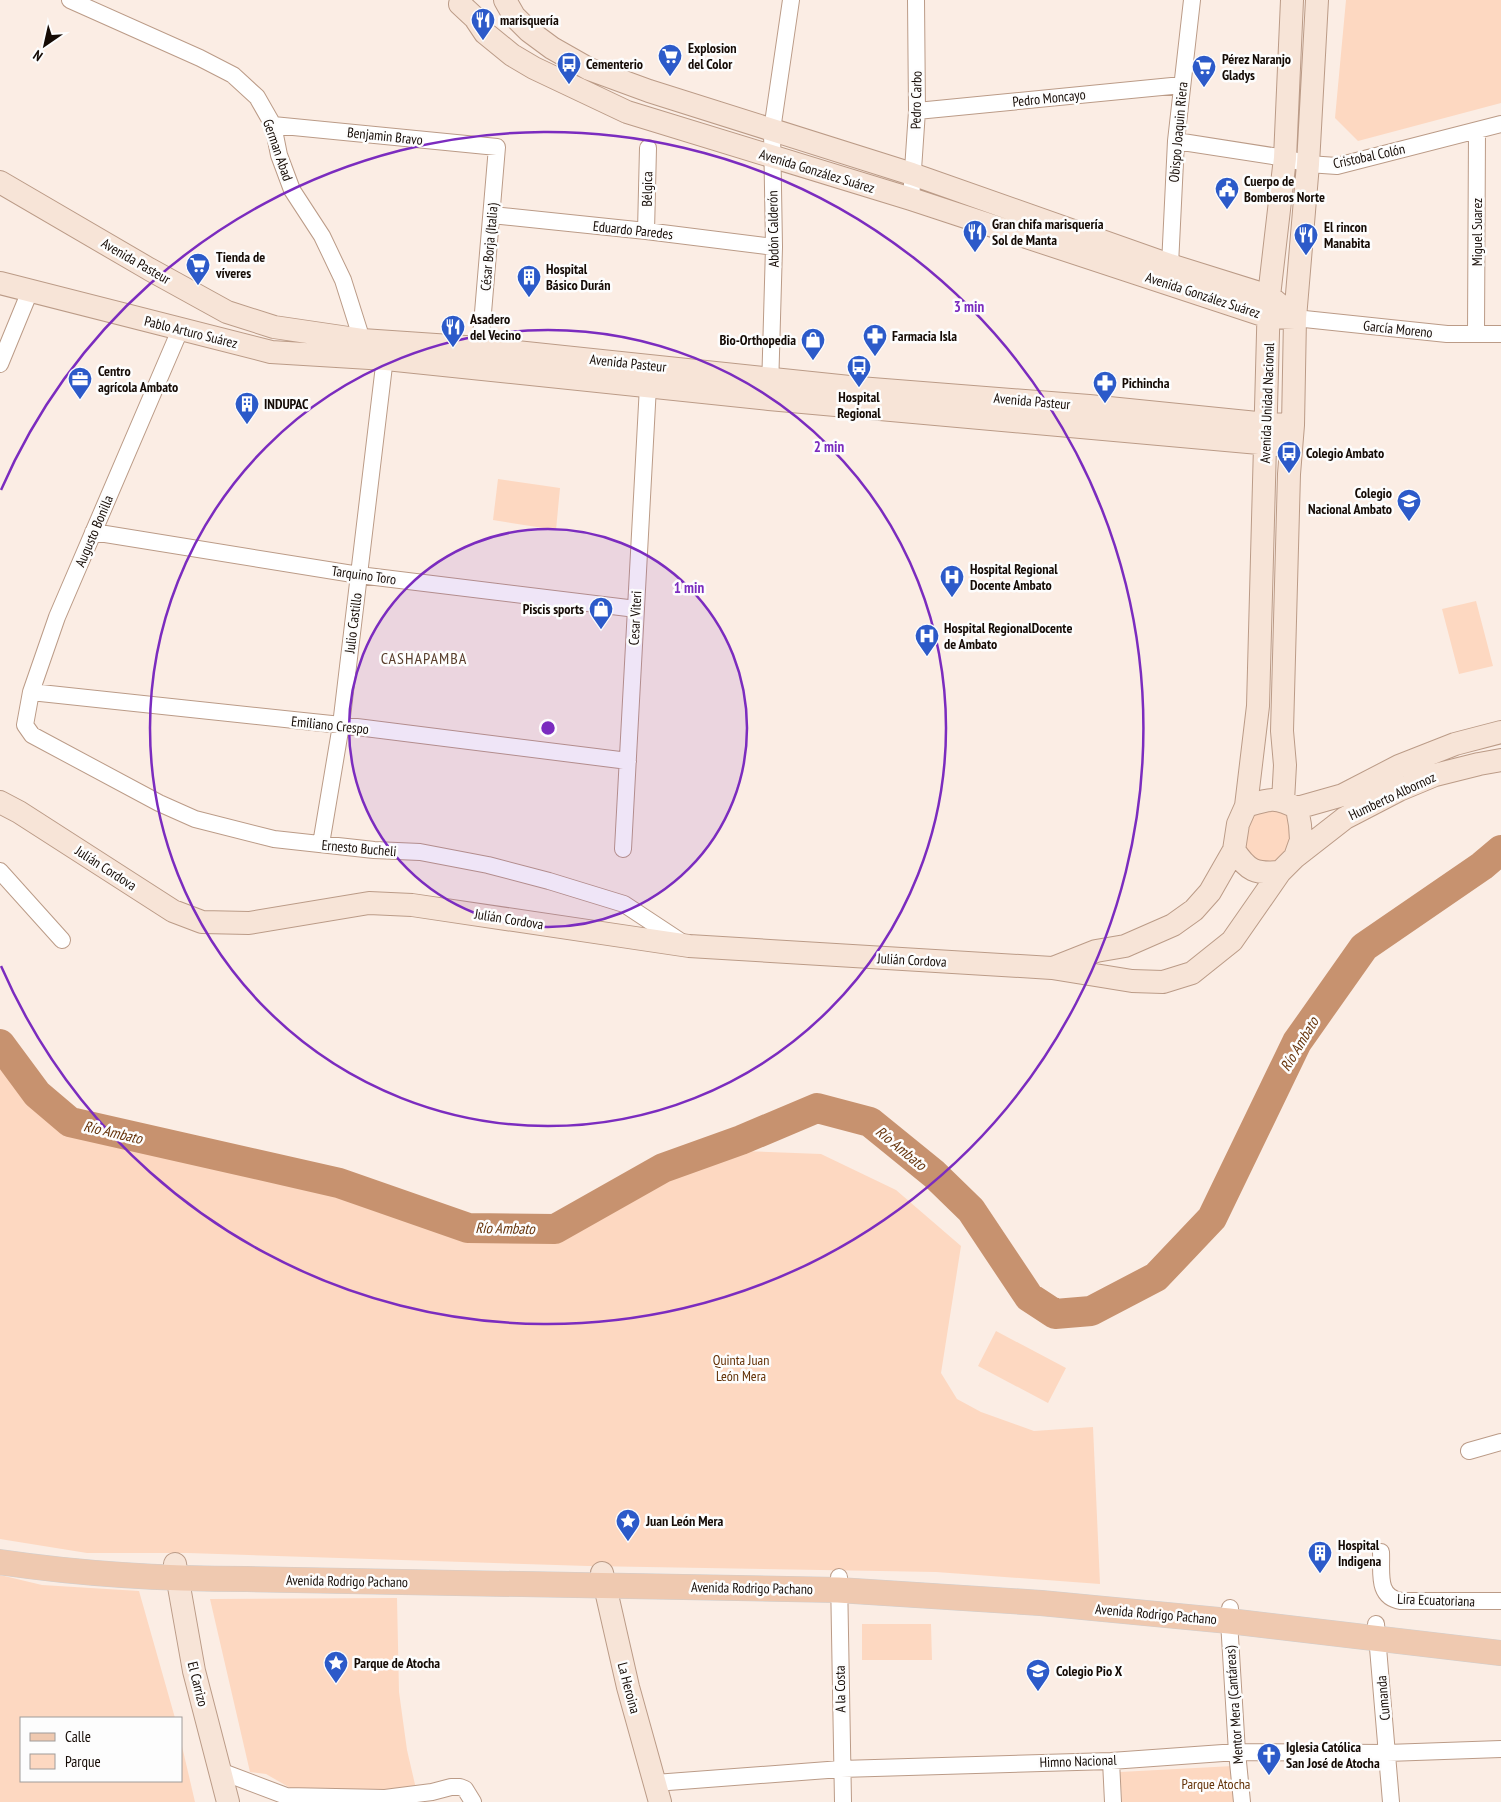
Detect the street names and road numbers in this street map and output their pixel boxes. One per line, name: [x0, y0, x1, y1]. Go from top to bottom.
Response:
street label: Pedro Carbo: [906, 71, 926, 129]
street label: Obispo Joaquin Riera: [1165, 81, 1191, 183]
street label: Pedro Moncayo: [1011, 85, 1087, 111]
street label: German Abad: [259, 117, 297, 183]
street label: Benjamin Bravo: [346, 123, 424, 149]
street label: Cristobal Colón: [1331, 140, 1407, 172]
street label: Avenida González Suárez: [757, 145, 877, 197]
street label: Bélgica: [638, 171, 656, 207]
street label: Abdón Calderón: [763, 190, 783, 268]
street label: Miguel Suarez: [1468, 198, 1486, 266]
street label: César Borja (Italia): [476, 202, 502, 292]
street label: Eduardo Paredes: [592, 217, 674, 243]
street label: Avenida Pasteur: [98, 234, 174, 288]
street label: Avenida González Suárez: [1143, 268, 1263, 322]
street label: Pablo Arturo Suárez: [143, 312, 239, 352]
street label: García Moreno: [1362, 316, 1434, 342]
street label: Avenida Unidad Nacional: [1256, 342, 1278, 464]
street label: Avenida Pasteur: [589, 350, 667, 376]
street label: Avenida Pasteur: [993, 389, 1071, 413]
street label: Augusto Bonilla: [71, 492, 117, 570]
street label: Tarquino Toro: [330, 562, 398, 588]
street label: Cesar Viteri: [625, 590, 645, 646]
street label: Julio Castillo: [340, 592, 366, 655]
street label: Emiliano Crespo: [290, 712, 370, 738]
street label: Humberto Albornoz: [1346, 768, 1438, 824]
street label: Ernesto Bucheli: [321, 836, 397, 860]
street label: Julián Cordova: [71, 841, 140, 894]
street label: Julián Cordova: [472, 905, 545, 933]
street label: Julián Cordova: [876, 949, 947, 971]
street label: Avenida Rodrigo Pachano: [286, 1571, 408, 1591]
street label: Avenida Rodrigo Pachano: [691, 1578, 813, 1598]
street label: Lira Ecuatoriana: [1397, 1590, 1475, 1610]
street label: Avenida Rodrigo Pachano: [1094, 1600, 1218, 1628]
street label: Mentor Mera (Cantáreas): [1221, 1645, 1247, 1765]
street label: El Carrizo: [184, 1660, 212, 1708]
street label: La Heroina: [614, 1660, 644, 1716]
street label: A la Costa: [831, 1665, 849, 1713]
street label: Cumanda: [1372, 1675, 1394, 1721]
street label: Himno Nacional: [1039, 1751, 1118, 1771]

